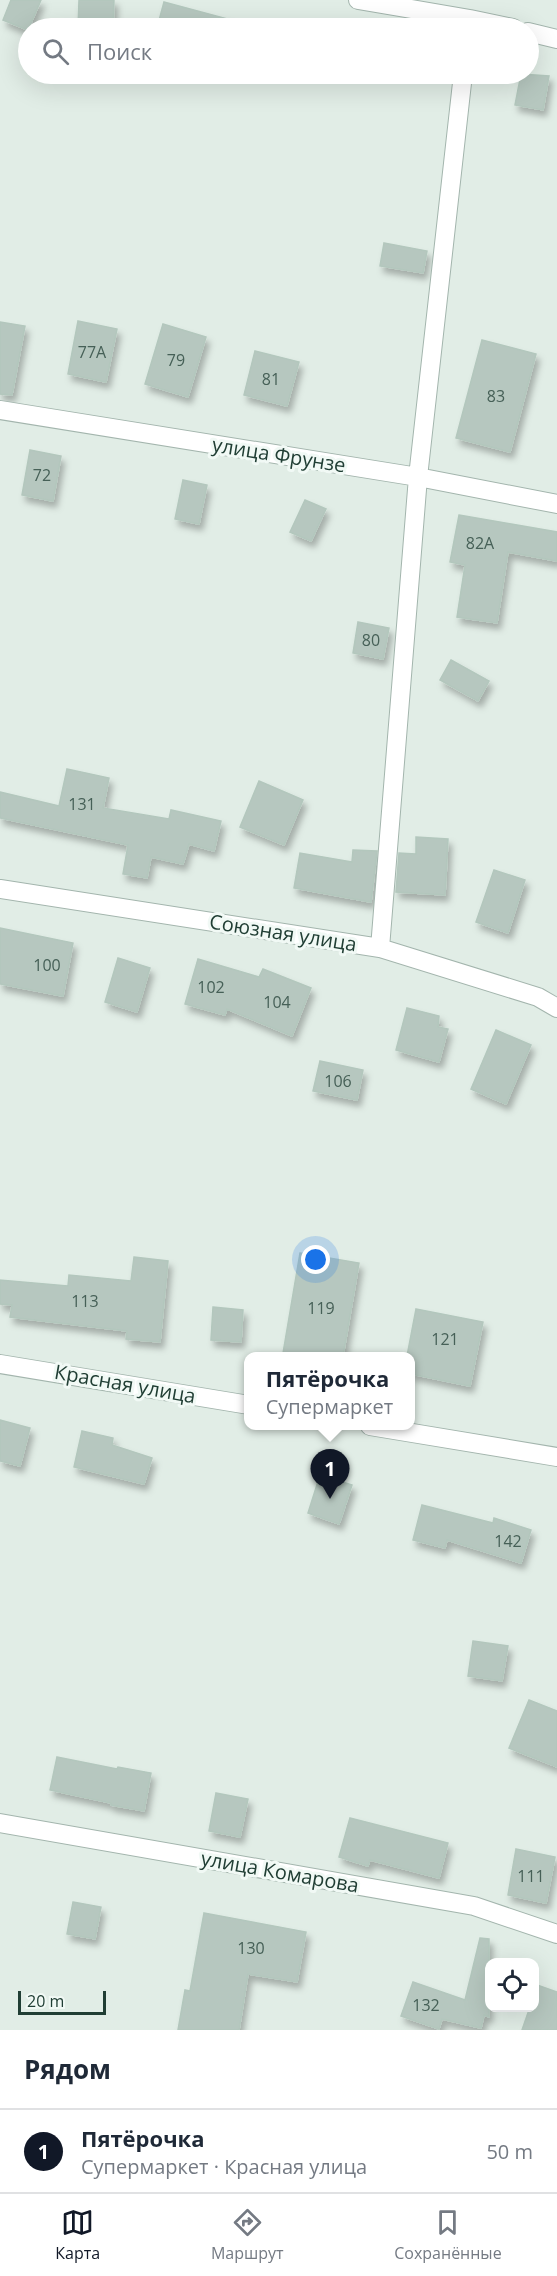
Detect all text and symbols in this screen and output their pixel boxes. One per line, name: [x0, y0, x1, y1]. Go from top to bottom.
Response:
search box: [18, 18, 539, 84]
icon: search: [39, 35, 72, 68]
text: Поиск: [87, 36, 152, 66]
house number: 77А: [78, 341, 107, 363]
house number: 79: [167, 349, 185, 371]
house number: 81: [262, 368, 280, 390]
house number: 83: [487, 385, 505, 407]
street label: улица Фрунзе: [210, 431, 348, 478]
house number: 72: [33, 464, 51, 486]
house number: 82А: [466, 532, 495, 554]
house number: 80: [362, 629, 380, 651]
house number: 131: [68, 793, 96, 815]
street label: Союзная улица: [208, 908, 359, 957]
house number: 100: [33, 954, 61, 976]
house number: 102: [197, 976, 225, 998]
house number: 104: [263, 991, 291, 1013]
house number: 106: [324, 1070, 352, 1092]
your location: [301, 1245, 330, 1274]
house number: 113: [71, 1290, 99, 1312]
house number: 119: [307, 1297, 335, 1319]
house number: 121: [431, 1328, 459, 1350]
popup: [244, 1352, 415, 1430]
street label: Красная улица: [52, 1358, 198, 1409]
text: Пятёрочка: [266, 1363, 389, 1393]
text: Супермаркет: [266, 1393, 393, 1420]
pin: 1: [310, 1450, 350, 1499]
house number: 142: [494, 1530, 522, 1552]
street label: улица Комарова: [199, 1844, 361, 1899]
house number: 111: [517, 1865, 545, 1887]
house number: 130: [237, 1937, 265, 1959]
map controls: [485, 1958, 539, 2012]
button: locate: [485, 1958, 539, 2012]
scale bar: [18, 1988, 106, 2016]
text: 20 m: [27, 1990, 64, 2012]
house number: 132: [412, 1994, 440, 2016]
text: Рядом: [24, 2051, 111, 2087]
text: Пятёрочка: [81, 2123, 204, 2153]
text: 1: [38, 2138, 49, 2165]
text: 50 m: [486, 2138, 533, 2165]
text: Супермаркет · Красная улица: [81, 2153, 367, 2180]
tab: Карта: [55, 2206, 100, 2264]
tab: Маршрут: [211, 2206, 284, 2264]
tab: Сохранённые: [394, 2206, 502, 2264]

